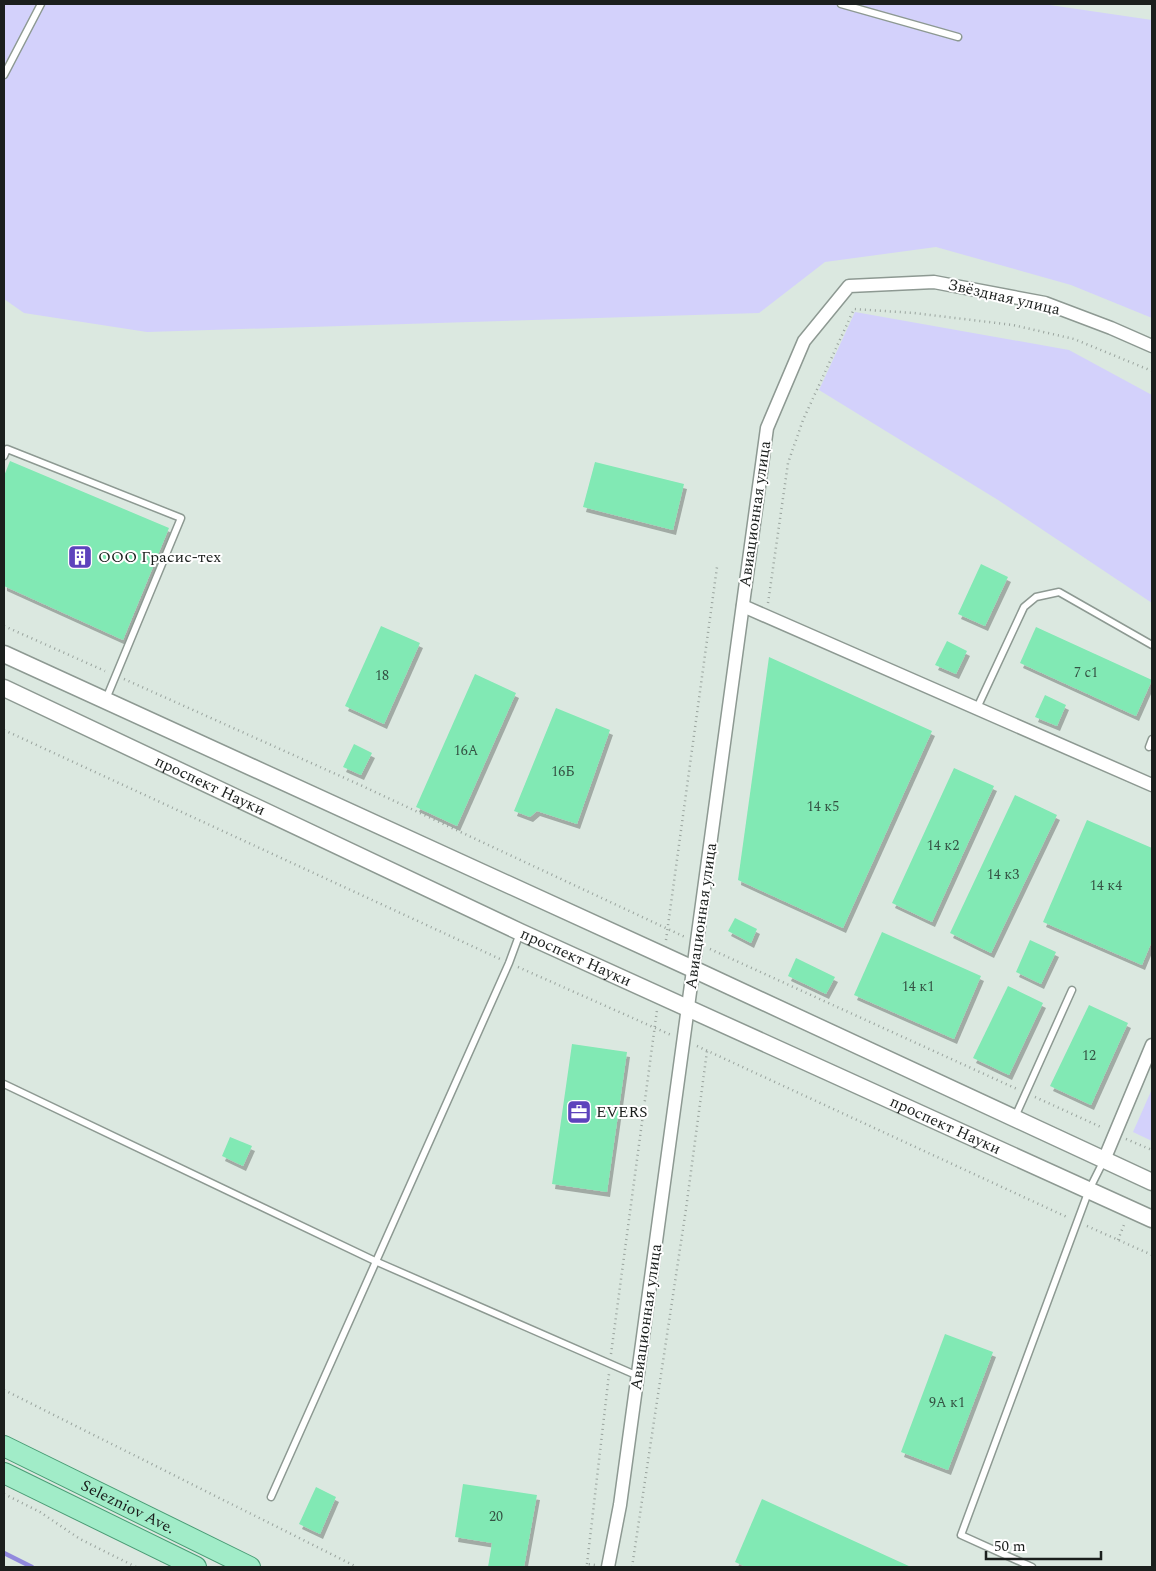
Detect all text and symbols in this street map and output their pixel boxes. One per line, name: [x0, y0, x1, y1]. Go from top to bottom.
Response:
street label: Звёздная улица: [945, 272, 1063, 322]
street label: Авиационная улица: [733, 439, 777, 589]
building icon: ООО Грасис-тех: [67, 544, 93, 570]
place label: ООО Грасис-тех: [98, 545, 221, 569]
house number: 7 с1: [1074, 662, 1098, 683]
house number: 18: [375, 665, 389, 686]
house number: 16А: [454, 740, 479, 761]
street label: проспект Науки: [151, 749, 269, 822]
house number: 16Б: [551, 761, 575, 782]
house number: 14 к5: [807, 796, 839, 817]
house number: 14 к2: [927, 835, 959, 856]
street label: Авиационная улица: [679, 841, 723, 991]
house number: 14 к3: [987, 864, 1019, 885]
house number: 14 к4: [1090, 875, 1122, 896]
street label: проспект Науки: [516, 922, 635, 993]
house number: 14 к1: [902, 976, 934, 997]
house number: 12: [1082, 1045, 1096, 1066]
street label: проспект Науки: [886, 1090, 1005, 1161]
office icon: EVERS: [566, 1099, 592, 1125]
place label: EVERS: [596, 1100, 648, 1124]
street label: Авиационная улица: [624, 1242, 668, 1392]
house number: 9А к1: [929, 1392, 965, 1413]
street label: Selezniov Ave.: [77, 1474, 179, 1540]
house number: 20: [489, 1506, 503, 1527]
scale bar: [986, 1528, 1101, 1560]
text: 50 m: [994, 1535, 1026, 1558]

